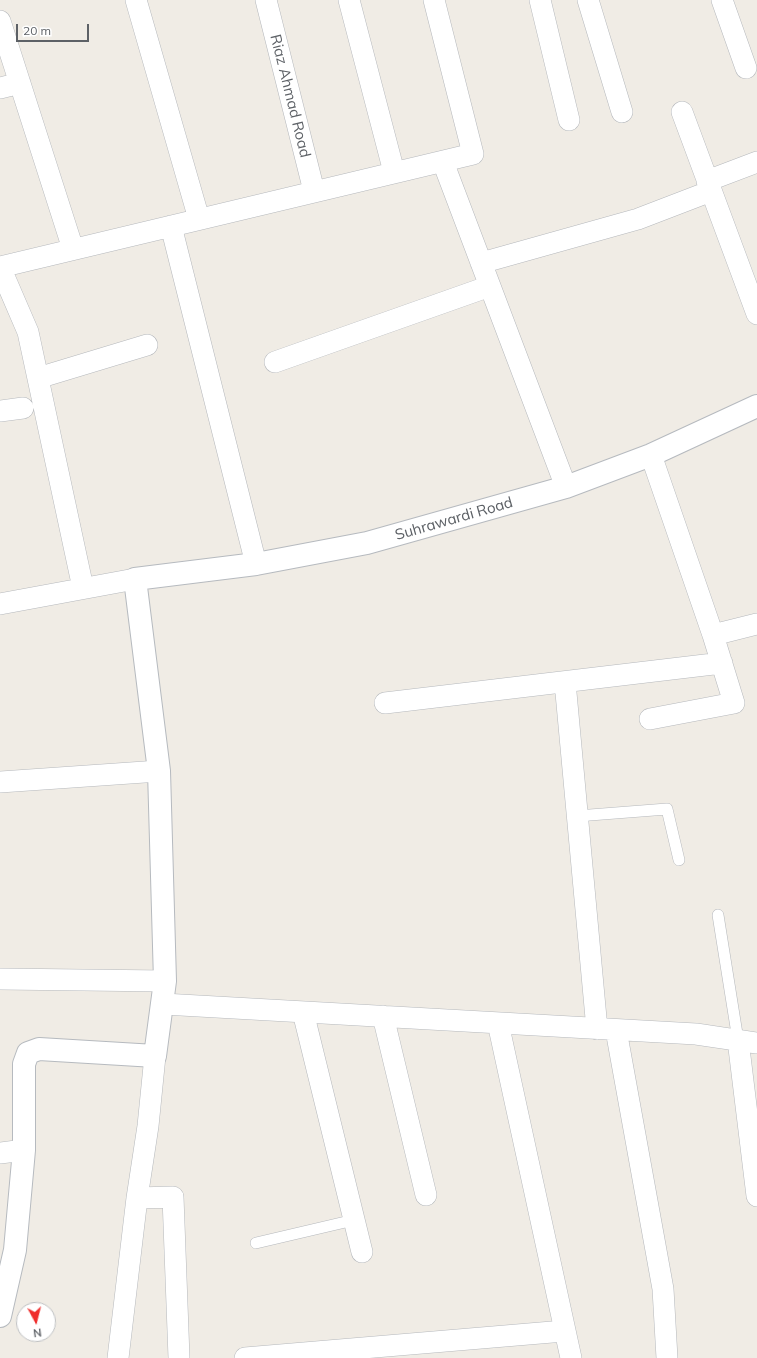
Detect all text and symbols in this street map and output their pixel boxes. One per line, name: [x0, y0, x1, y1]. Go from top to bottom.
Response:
scale bar: [18, 16, 91, 42]
text: 20 m: [23, 23, 51, 38]
street label: Riaz Ahmad Road: [266, 33, 314, 159]
street label: Suhrawardi Road: [393, 494, 515, 544]
north arrow: [16, 1302, 56, 1342]
text: N: [32, 1325, 42, 1340]

